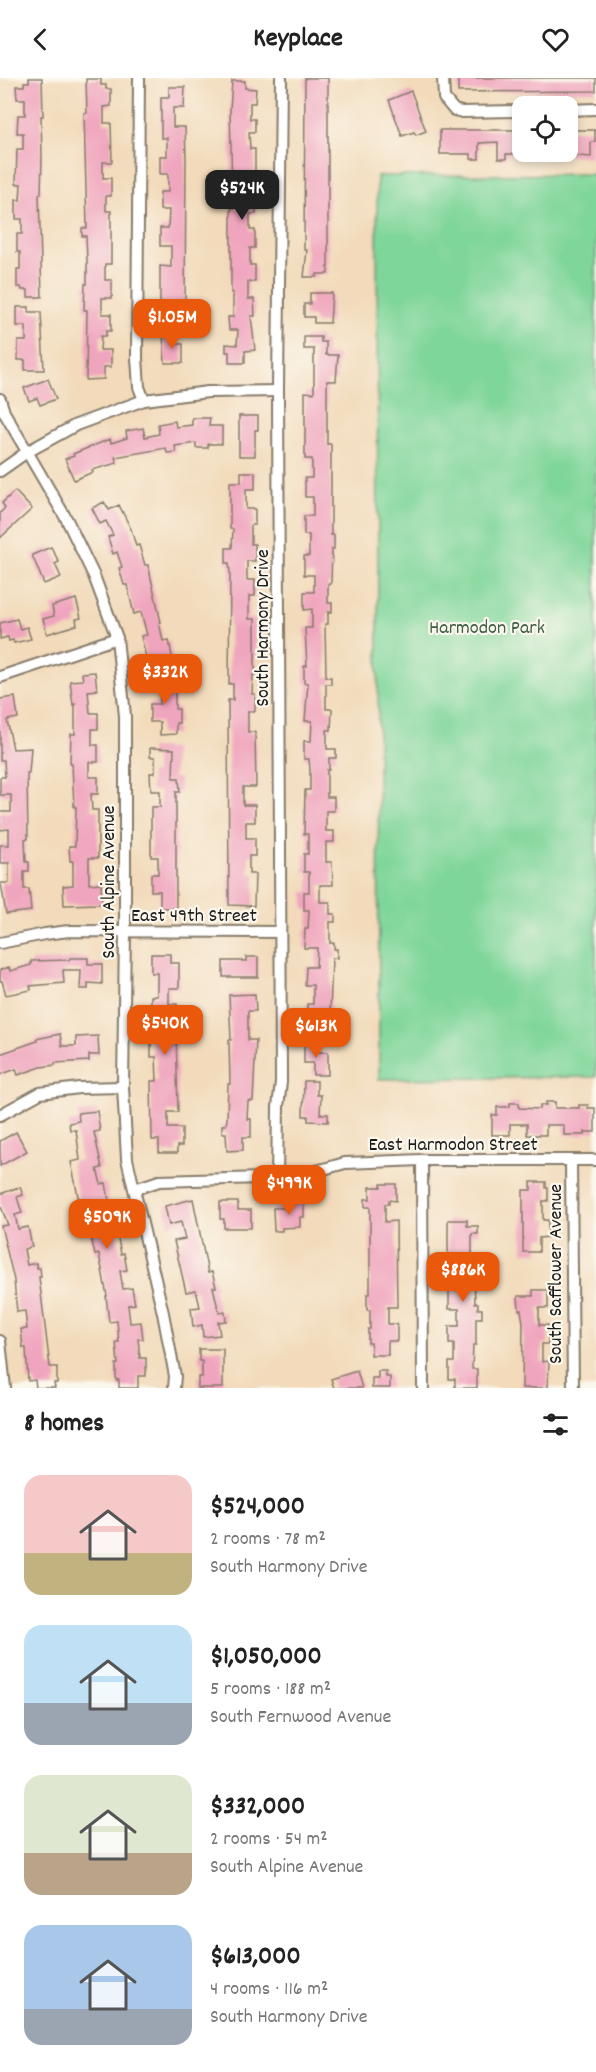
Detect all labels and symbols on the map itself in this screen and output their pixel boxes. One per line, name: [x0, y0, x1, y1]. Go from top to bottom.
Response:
pin: $524K: [200, 170, 284, 221]
pin: $1.05M: [123, 299, 221, 350]
street label: South Harmony Drive: [250, 549, 278, 707]
park label: Harmodon Park: [429, 615, 545, 643]
pin: $332K: [123, 654, 207, 705]
street label: South Alpine Avenue: [96, 805, 124, 959]
street label: East 49th Street: [131, 903, 257, 931]
pin: $540K: [123, 1005, 207, 1056]
pin: $613K: [274, 1008, 358, 1059]
street label: East Harmodon Street: [368, 1132, 538, 1160]
pin: $499K: [247, 1165, 331, 1216]
street label: South Safflower Avenue: [543, 1184, 571, 1364]
pin: $509K: [65, 1199, 149, 1250]
pin: $886K: [421, 1252, 505, 1303]

